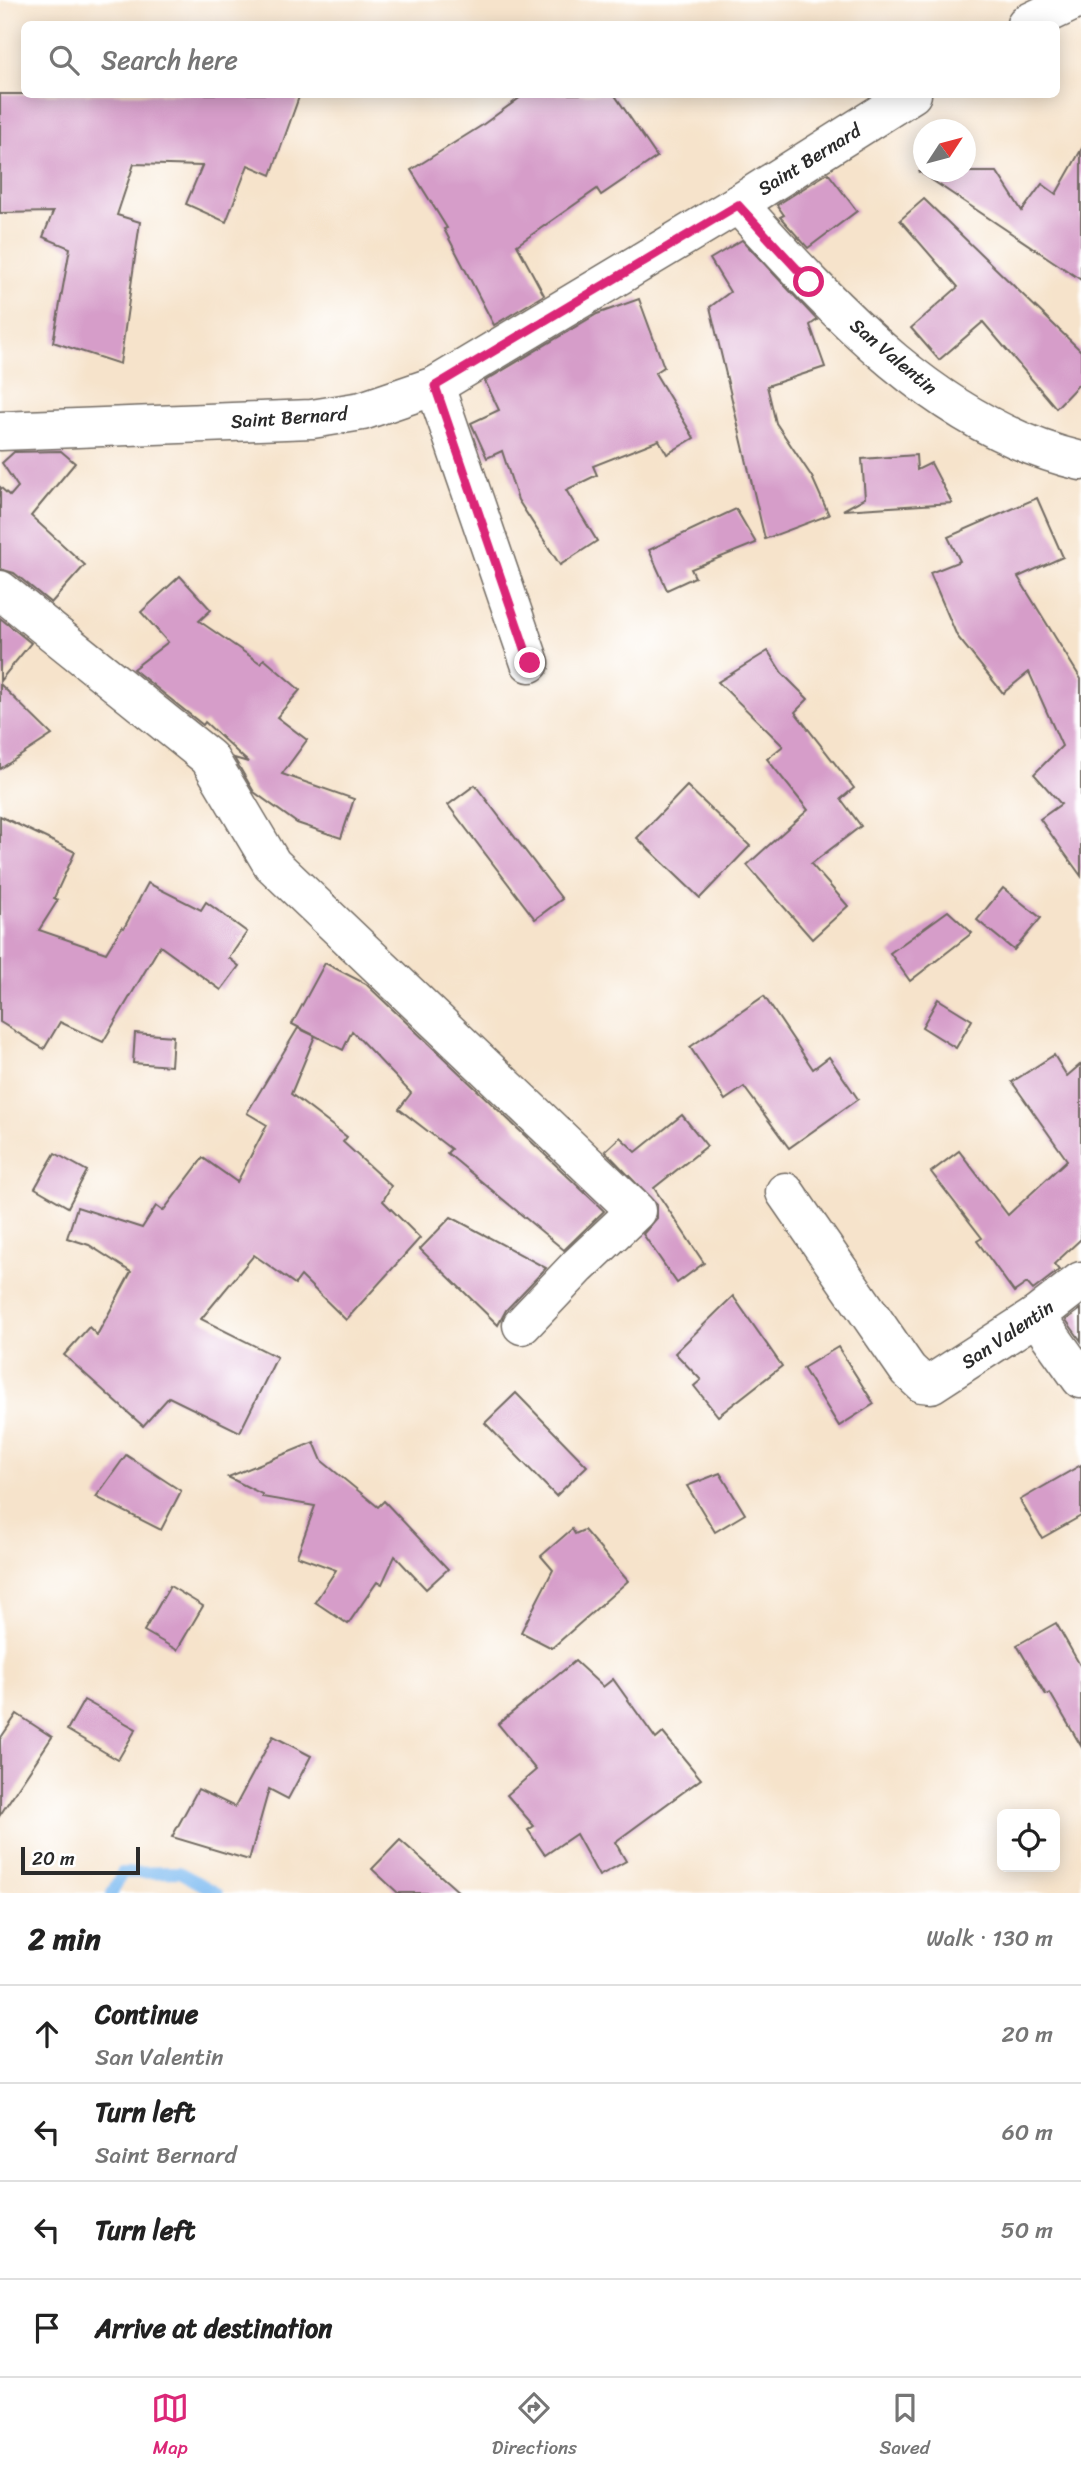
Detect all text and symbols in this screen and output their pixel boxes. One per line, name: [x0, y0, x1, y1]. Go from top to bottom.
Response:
search box: [21, 21, 1060, 98]
text: Search here: [101, 37, 238, 83]
icon: search: [45, 41, 83, 79]
street label: Saint Bernard: [751, 113, 869, 204]
north arrow: [913, 119, 976, 182]
route start: [793, 266, 824, 297]
street label: San Valentin: [842, 310, 945, 403]
street label: Saint Bernard: [230, 397, 350, 438]
route end: [514, 647, 545, 678]
street label: San Valentin: [954, 1291, 1061, 1378]
map controls: [997, 1809, 1060, 1872]
button: locate: [997, 1809, 1060, 1872]
text: 20 m: [32, 1842, 75, 1875]
scale bar: [21, 1844, 140, 1876]
text: 2 min: [28, 1912, 101, 1966]
text: Walk · 130 m: [926, 1918, 1053, 1959]
text: Continue: [95, 1991, 198, 2037]
text: 20 m: [1002, 2014, 1053, 2055]
icon: ahead: [28, 2015, 66, 2053]
text: San Valentin: [95, 2037, 224, 2078]
text: Turn left: [95, 2089, 195, 2135]
text: 60 m: [1002, 2112, 1053, 2153]
icon: left: [28, 2113, 66, 2151]
text: Saint Bernard: [95, 2135, 237, 2176]
text: Turn left: [95, 2207, 195, 2253]
text: 50 m: [1001, 2210, 1053, 2251]
icon: left: [28, 2211, 66, 2249]
text: Arrive at destination: [95, 2305, 332, 2351]
icon: arrive: [28, 2309, 66, 2347]
tab: Map: [151, 2389, 189, 2464]
tab: Directions: [492, 2389, 577, 2464]
tab: Saved: [880, 2389, 930, 2464]

